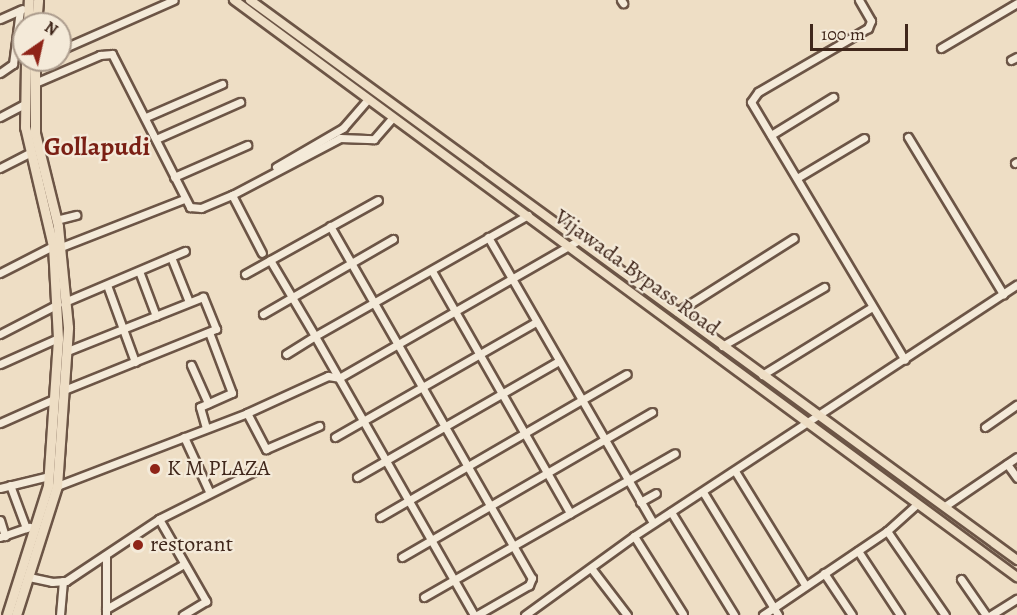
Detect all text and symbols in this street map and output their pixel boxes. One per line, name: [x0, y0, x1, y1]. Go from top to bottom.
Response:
north arrow: [12, 12, 72, 72]
scale bar: [813, 12, 910, 50]
text: N: [40, 16, 62, 41]
text: 100 m: [821, 22, 865, 46]
district label: Gollapudi: [44, 131, 150, 163]
street label: Vijawada Bypass Road: [549, 204, 725, 342]
place label: K M PLAZA: [167, 456, 270, 482]
marker: K M PLAZA: [148, 462, 162, 476]
place label: restorant: [150, 532, 233, 558]
marker: restorant: [131, 538, 145, 552]

